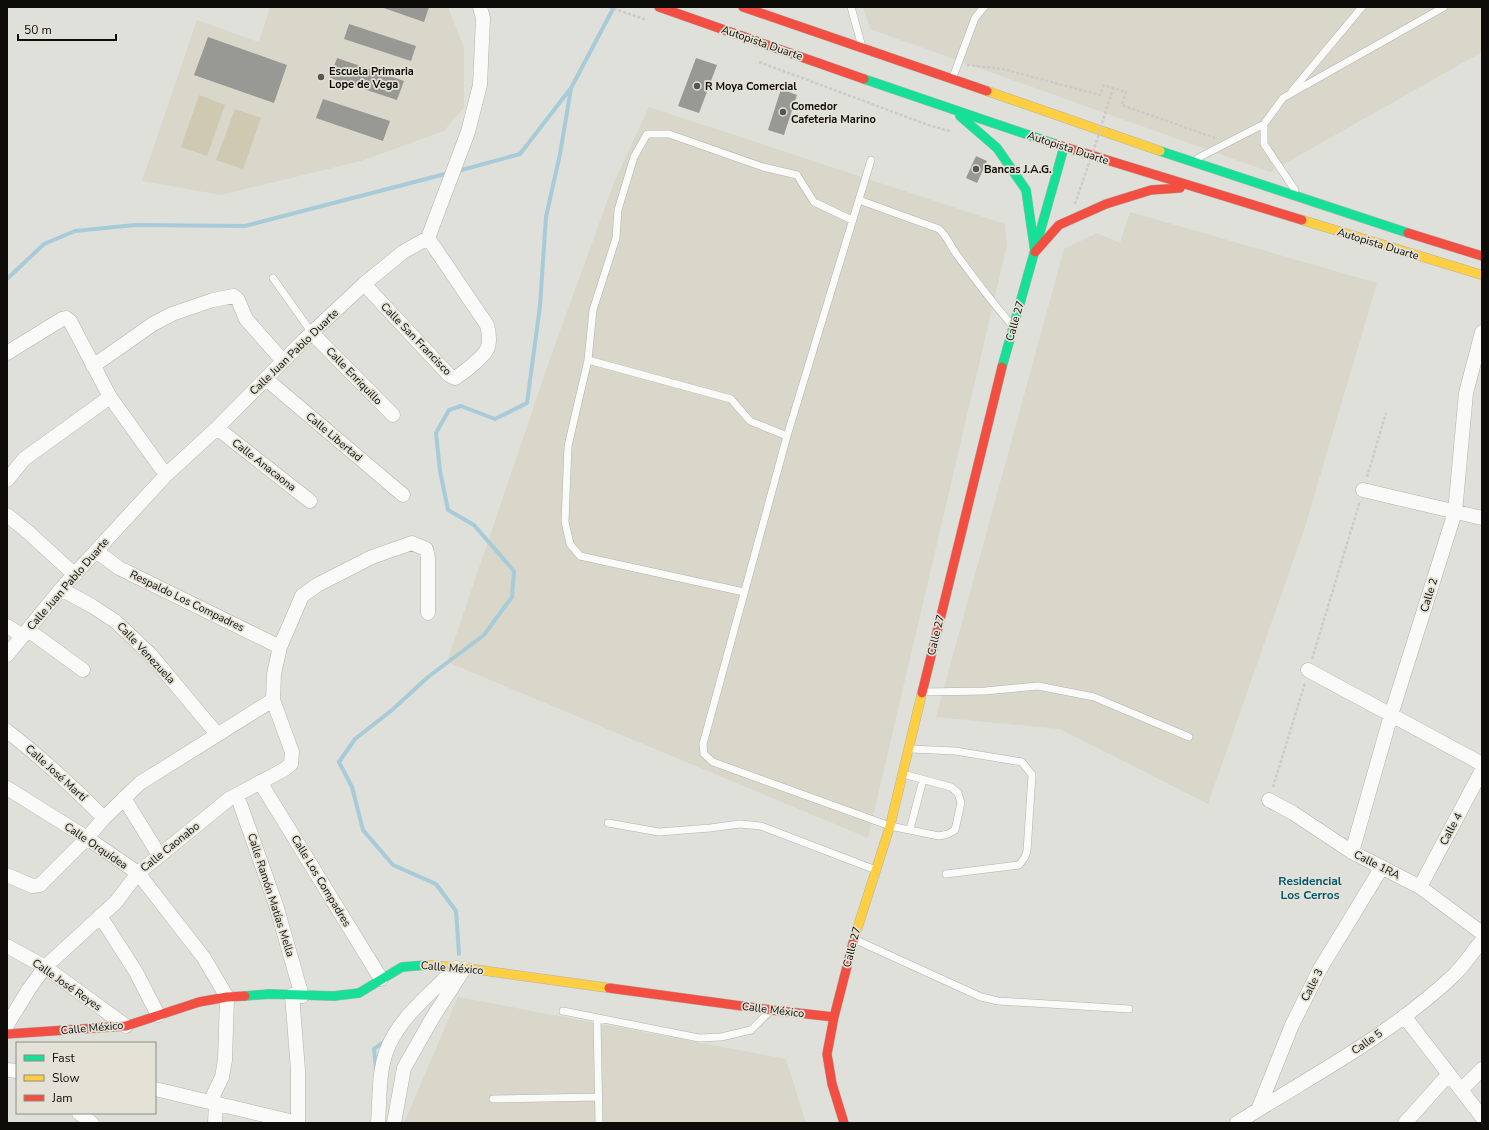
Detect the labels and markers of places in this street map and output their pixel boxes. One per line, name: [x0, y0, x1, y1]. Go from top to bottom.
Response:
place label: Escuela Primaria Lope de Vega: [329, 64, 414, 92]
marker: Escuela Primaria Lope de Vega: [316, 72, 326, 82]
place label: R Moya Comercial: [705, 79, 797, 94]
marker: R Moya Comercial: [692, 81, 702, 91]
place label: Comedor Cafeteria Marino: [791, 99, 876, 127]
marker: Comedor Cafeteria Marino: [778, 107, 788, 117]
place label: Bancas J.A.G.: [984, 162, 1052, 177]
marker: Bancas J.A.G.: [971, 164, 981, 174]

